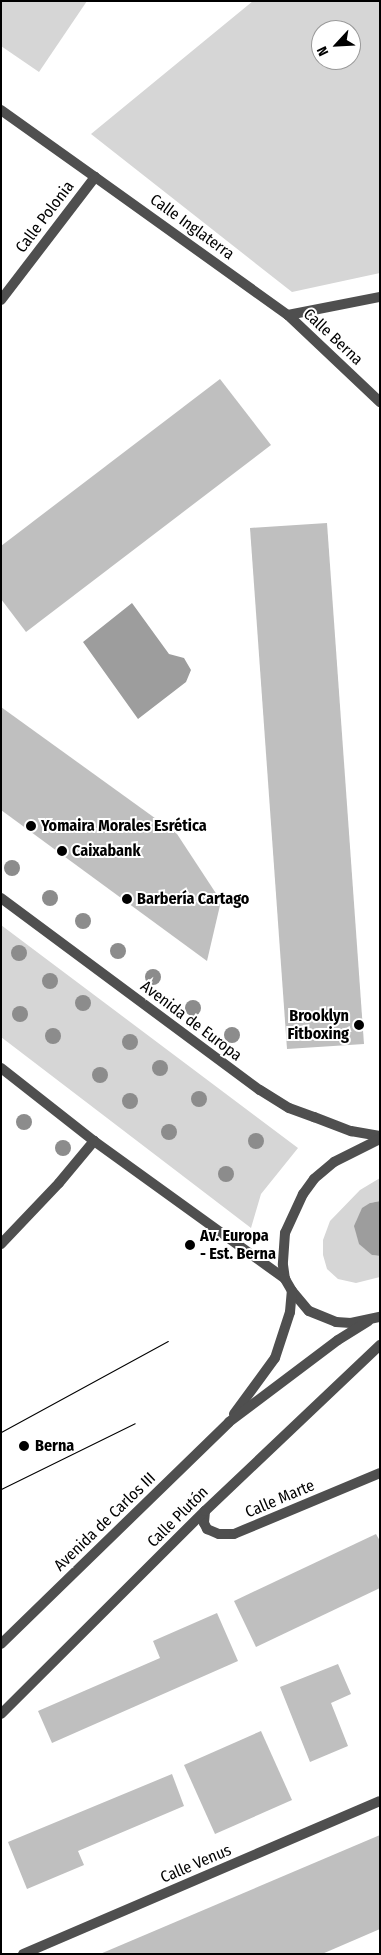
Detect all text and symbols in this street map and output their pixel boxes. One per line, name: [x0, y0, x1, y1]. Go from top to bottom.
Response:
north arrow: [311, 20, 361, 70]
text: N: [313, 44, 332, 59]
street label: Calle Polonia: [12, 177, 78, 257]
street label: Calle Inglaterra: [146, 190, 238, 264]
street label: Calle Berna: [299, 305, 367, 369]
place label: Yomaira Morales Esrética: [41, 816, 207, 836]
marker: Yomaira Morales Esrética: [25, 820, 37, 832]
place label: Caixabank: [72, 841, 141, 861]
marker: Caixabank: [56, 845, 68, 857]
place label: Barbería Cartago: [137, 889, 249, 909]
marker: Barbería Cartago: [121, 893, 133, 905]
street label: Avenida de Europa: [137, 977, 245, 1065]
place label: Brooklyn Fitboxing: [288, 1006, 349, 1044]
marker: Brooklyn Fitboxing: [353, 1019, 365, 1031]
place label: Av. Europa - Est. Berna: [200, 1226, 276, 1264]
marker: Av. Europa - Est. Berna: [184, 1239, 196, 1251]
place label: Berna: [35, 1436, 74, 1456]
marker: Berna: [17, 1439, 31, 1453]
street label: Avenida de Carlos III: [50, 1469, 160, 1575]
street label: Calle Marte: [242, 1476, 318, 1522]
street label: Calle Plutón: [144, 1483, 212, 1551]
street label: Calle Venus: [158, 1841, 234, 1887]

